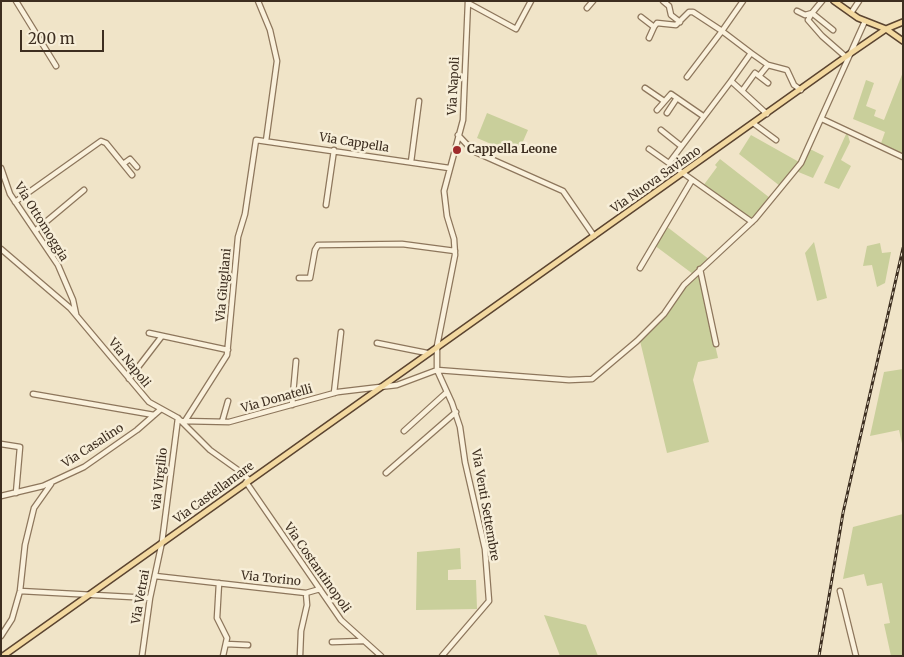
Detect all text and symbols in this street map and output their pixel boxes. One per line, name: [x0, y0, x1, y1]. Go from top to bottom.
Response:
scale bar: [22, 20, 106, 52]
text: 200 m: [28, 29, 75, 48]
street label: Via Napoli: [445, 56, 463, 116]
street label: Via Cappella: [318, 130, 390, 156]
place label: Cappella Leone: [467, 143, 557, 157]
marker: Cappella Leone: [451, 144, 463, 156]
street label: Via Nuova Saviano: [608, 144, 704, 216]
street label: Via Ottomoggia: [11, 180, 71, 264]
street label: Via Giugliani: [214, 248, 234, 322]
street label: Via Napoli: [105, 336, 153, 390]
street label: Via Donatelli: [240, 382, 314, 416]
street label: Via Casalino: [59, 421, 127, 471]
street label: via Virgilio: [149, 447, 171, 511]
street label: Via Venti Settembre: [468, 448, 502, 562]
street label: Via Castellamare: [171, 459, 257, 527]
street label: Via Costantinopoli: [281, 520, 353, 616]
street label: Via Vetrai: [129, 569, 153, 625]
street label: Via Torino: [240, 569, 302, 589]

